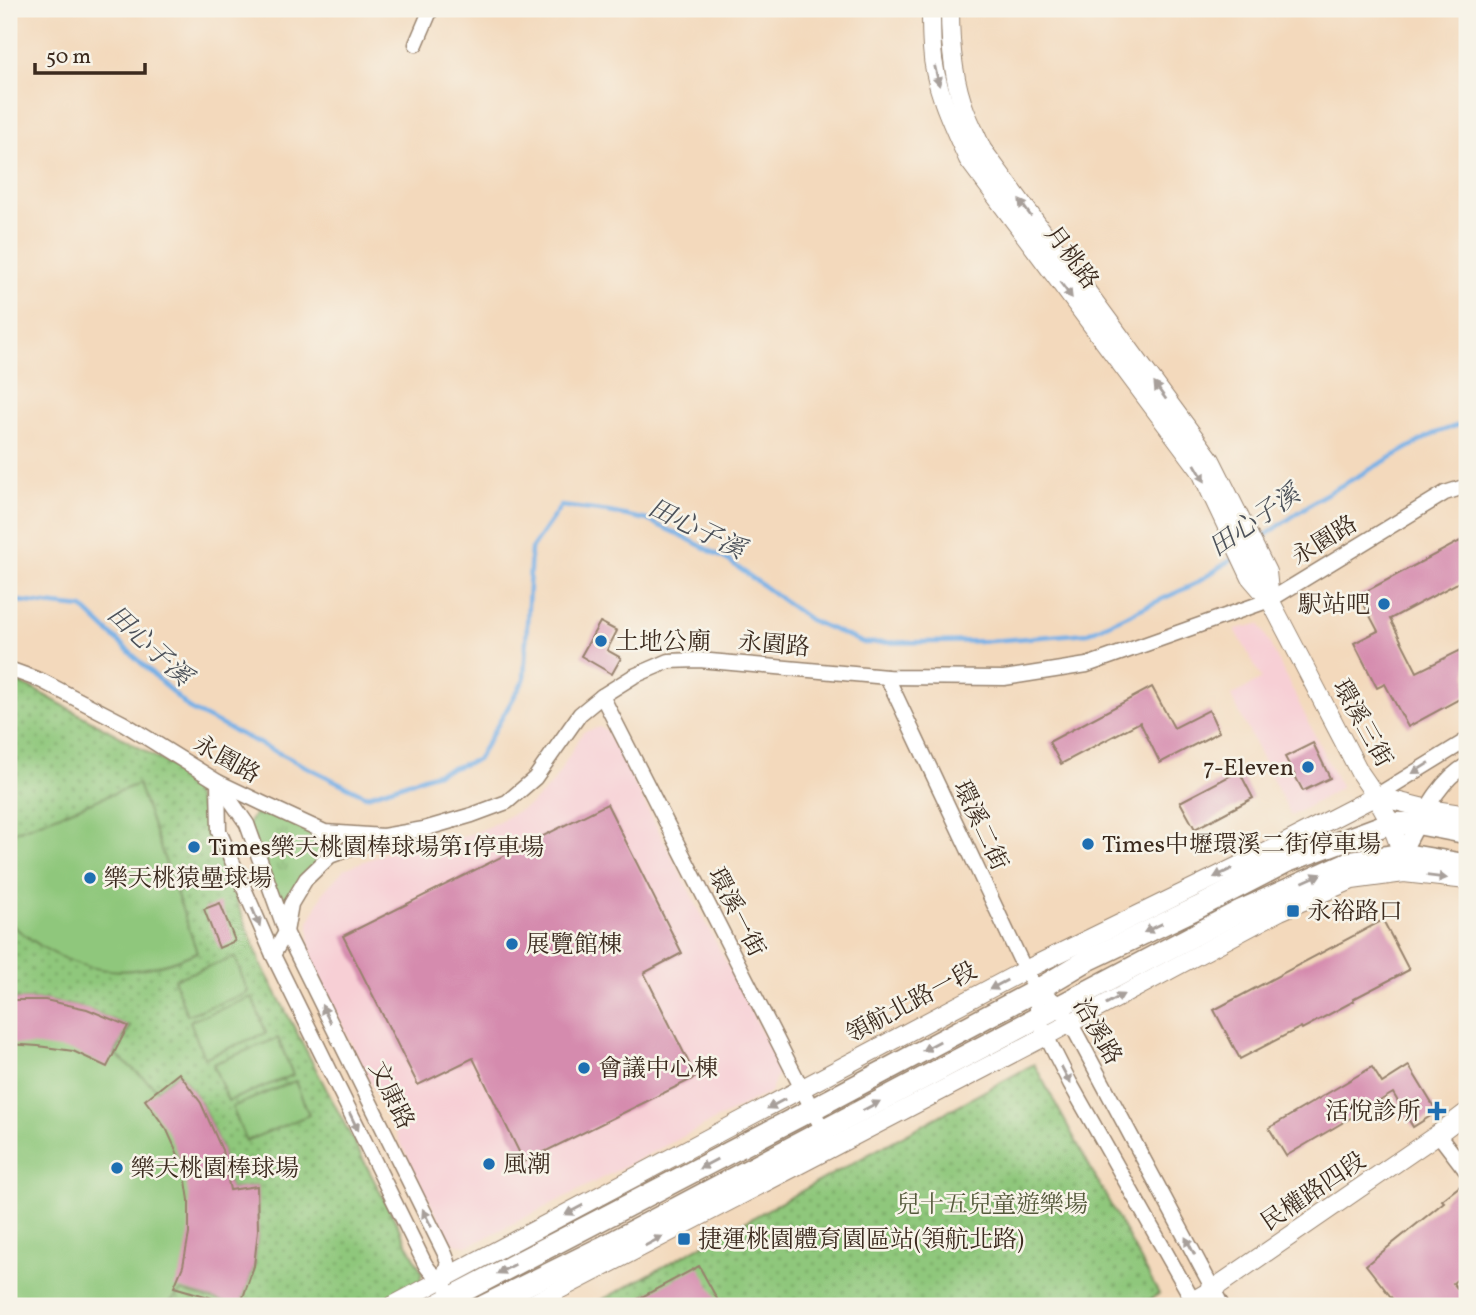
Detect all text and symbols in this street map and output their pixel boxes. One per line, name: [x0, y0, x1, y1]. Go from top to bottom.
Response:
scale bar: [35, 32, 145, 76]
text: 50 m: [46, 43, 91, 72]
one-way arrow: [932, 66, 943, 88]
one-way arrow: [1019, 199, 1033, 217]
street label: 月桃路: [1035, 219, 1106, 297]
one-way arrow: [1059, 281, 1073, 299]
one-way arrow: [1153, 382, 1167, 400]
one-way arrow: [1194, 464, 1206, 483]
water label: 田心子溪: [1202, 475, 1311, 566]
water label: 田心子溪: [641, 491, 753, 570]
street label: 永園路: [1286, 508, 1365, 575]
place label: 駅站吧: [1298, 589, 1370, 623]
marker: 駅站吧: [1376, 596, 1392, 612]
water label: 田心子溪: [98, 598, 201, 697]
place label: 土地公廟: [615, 626, 711, 660]
street label: 永園路: [736, 626, 811, 666]
marker: 土地公廟: [593, 633, 609, 649]
street label: 環溪三街: [1323, 674, 1399, 774]
street label: 永園路: [186, 728, 266, 793]
place label: 7-Eleven: [1203, 752, 1294, 786]
marker: 7-Eleven: [1300, 759, 1316, 775]
one-way arrow: [1412, 761, 1431, 774]
street label: 環溪二街: [943, 775, 1015, 877]
place label: Times中壢環溪二街停車場: [1102, 829, 1381, 863]
place label: Times樂天桃園棒球場第1停車場: [208, 832, 544, 866]
marker: Times中壢環溪二街停車場: [1080, 836, 1096, 852]
marker: Times樂天桃園棒球場第1停車場: [186, 839, 202, 855]
street label: 環溪一街: [698, 862, 772, 963]
place label: 樂天桃猿壘球場: [104, 863, 272, 897]
one-way arrow: [1213, 867, 1233, 878]
marker: 樂天桃猿壘球場: [82, 870, 98, 886]
one-way arrow: [1426, 871, 1448, 882]
one-way arrow: [1302, 872, 1323, 883]
place label: 永裕路口: [1307, 896, 1403, 930]
marker: 永裕路口: [1285, 903, 1301, 919]
one-way arrow: [251, 906, 262, 927]
one-way arrow: [1143, 923, 1163, 934]
place label: 展覽館棟: [526, 929, 622, 963]
marker: 展覽館棟: [504, 936, 520, 952]
street label: 領航北路一段: [840, 955, 983, 1053]
one-way arrow: [988, 979, 1007, 991]
street label: 洽溪路: [1064, 992, 1129, 1072]
one-way arrow: [1106, 993, 1126, 1005]
one-way arrow: [320, 1004, 332, 1024]
one-way arrow: [921, 1040, 940, 1052]
place label: 會議中心棟: [598, 1053, 718, 1087]
street label: 文康路: [359, 1056, 421, 1136]
marker: 會議中心棟: [576, 1060, 592, 1076]
one-way arrow: [1061, 1065, 1072, 1085]
place label: 活悅診所: [1325, 1096, 1421, 1130]
one-way arrow: [766, 1098, 785, 1110]
one-way arrow: [861, 1100, 881, 1111]
marker: 活悅診所: [1427, 1101, 1447, 1121]
one-way arrow: [349, 1112, 360, 1132]
street label: 民權路四段: [1255, 1145, 1373, 1240]
place label: 風潮: [503, 1149, 551, 1183]
place label: 樂天桃園棒球場: [131, 1153, 299, 1187]
marker: 風潮: [481, 1156, 497, 1172]
one-way arrow: [698, 1158, 718, 1169]
marker: 樂天桃園棒球場: [109, 1160, 125, 1176]
park label: 兒十五兒童遊樂場: [896, 1189, 1088, 1223]
one-way arrow: [565, 1204, 584, 1216]
one-way arrow: [421, 1208, 432, 1228]
place label: 捷運桃園體育園區站(領航北路): [698, 1224, 1024, 1258]
marker: 捷運桃園體育園區站(領航北路): [676, 1231, 692, 1247]
one-way arrow: [644, 1235, 664, 1247]
one-way arrow: [1184, 1236, 1196, 1256]
one-way arrow: [496, 1264, 516, 1275]

